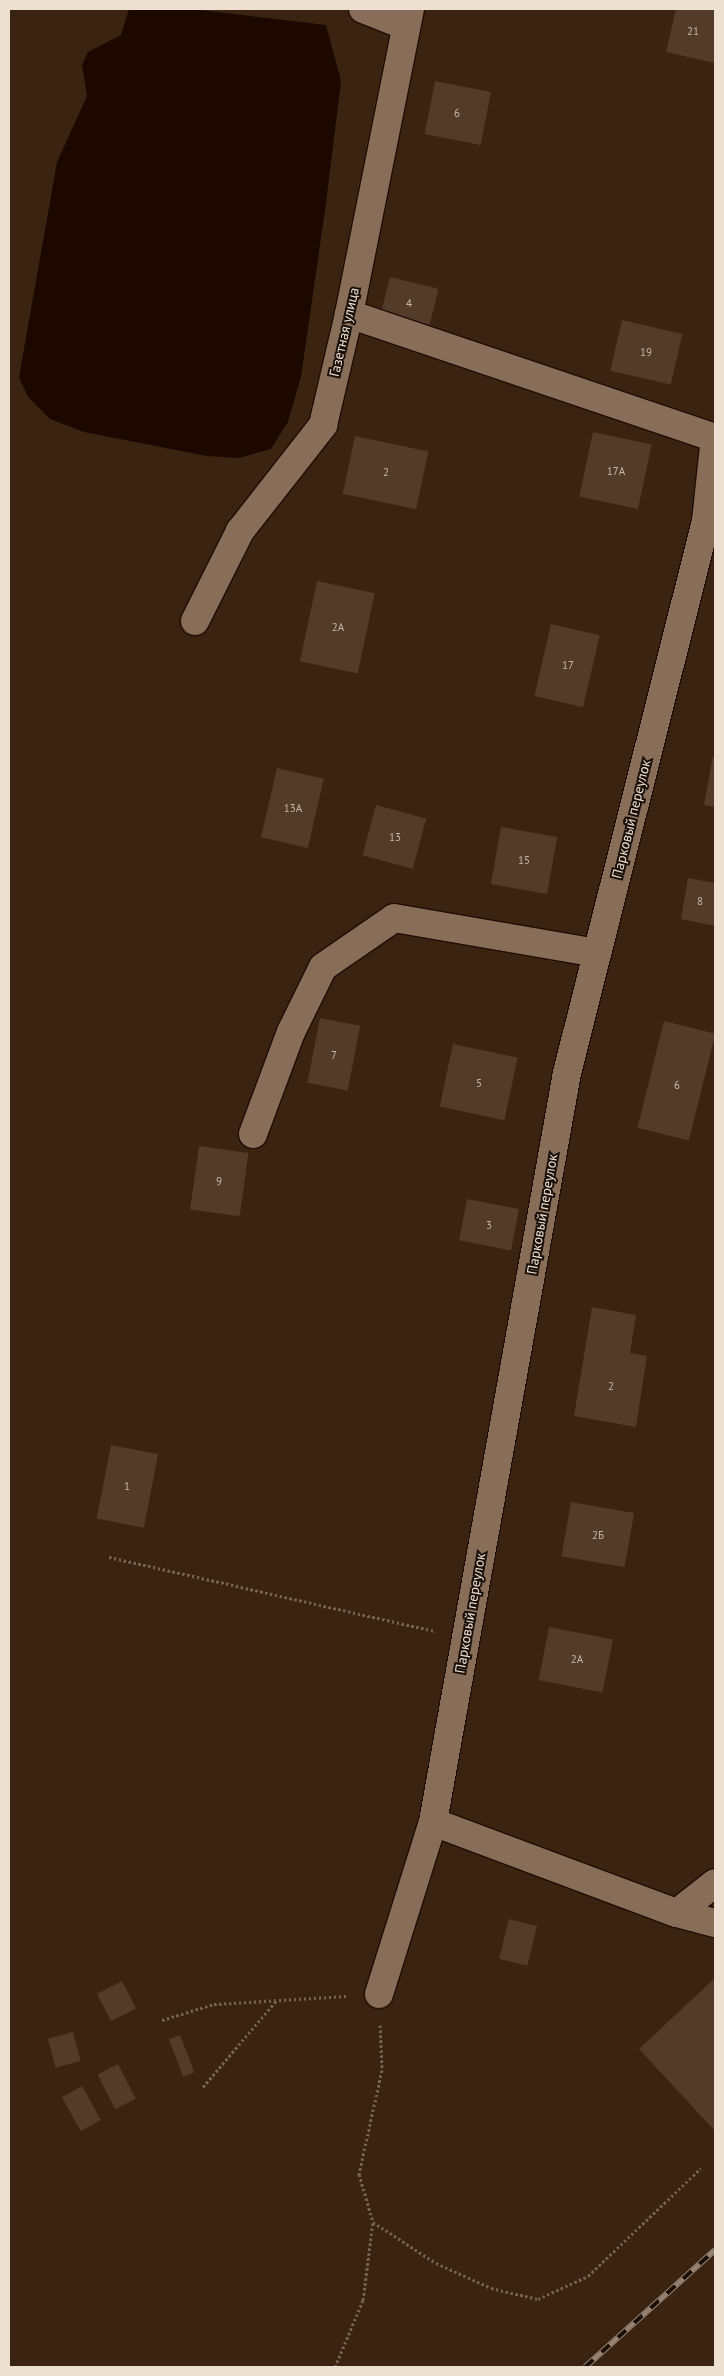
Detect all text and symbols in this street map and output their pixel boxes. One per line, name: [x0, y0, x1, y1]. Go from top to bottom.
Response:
house number: 21: [687, 24, 699, 38]
house number: 6: [454, 106, 460, 120]
street label: Газетная улица: [326, 286, 362, 378]
house number: 4: [406, 296, 412, 310]
house number: 19: [640, 345, 652, 359]
house number: 17А: [607, 464, 625, 478]
house number: 2: [383, 465, 389, 479]
house number: 2А: [332, 620, 344, 634]
house number: 17: [562, 658, 574, 672]
street label: Парковый переулок: [608, 758, 654, 880]
house number: 13А: [284, 801, 302, 815]
house number: 13: [389, 830, 401, 844]
house number: 15: [518, 853, 530, 867]
house number: 8: [697, 894, 703, 908]
house number: 7: [331, 1048, 337, 1062]
house number: 5: [476, 1076, 482, 1090]
house number: 6: [674, 1078, 680, 1092]
street label: Парковый переулок: [523, 1152, 561, 1276]
house number: 9: [216, 1174, 222, 1188]
house number: 3: [486, 1218, 492, 1232]
house number: 2: [608, 1379, 614, 1393]
house number: 1: [124, 1479, 130, 1493]
house number: 2Б: [592, 1528, 604, 1542]
street label: Парковый переулок: [451, 1551, 489, 1675]
house number: 2А: [571, 1652, 583, 1666]

